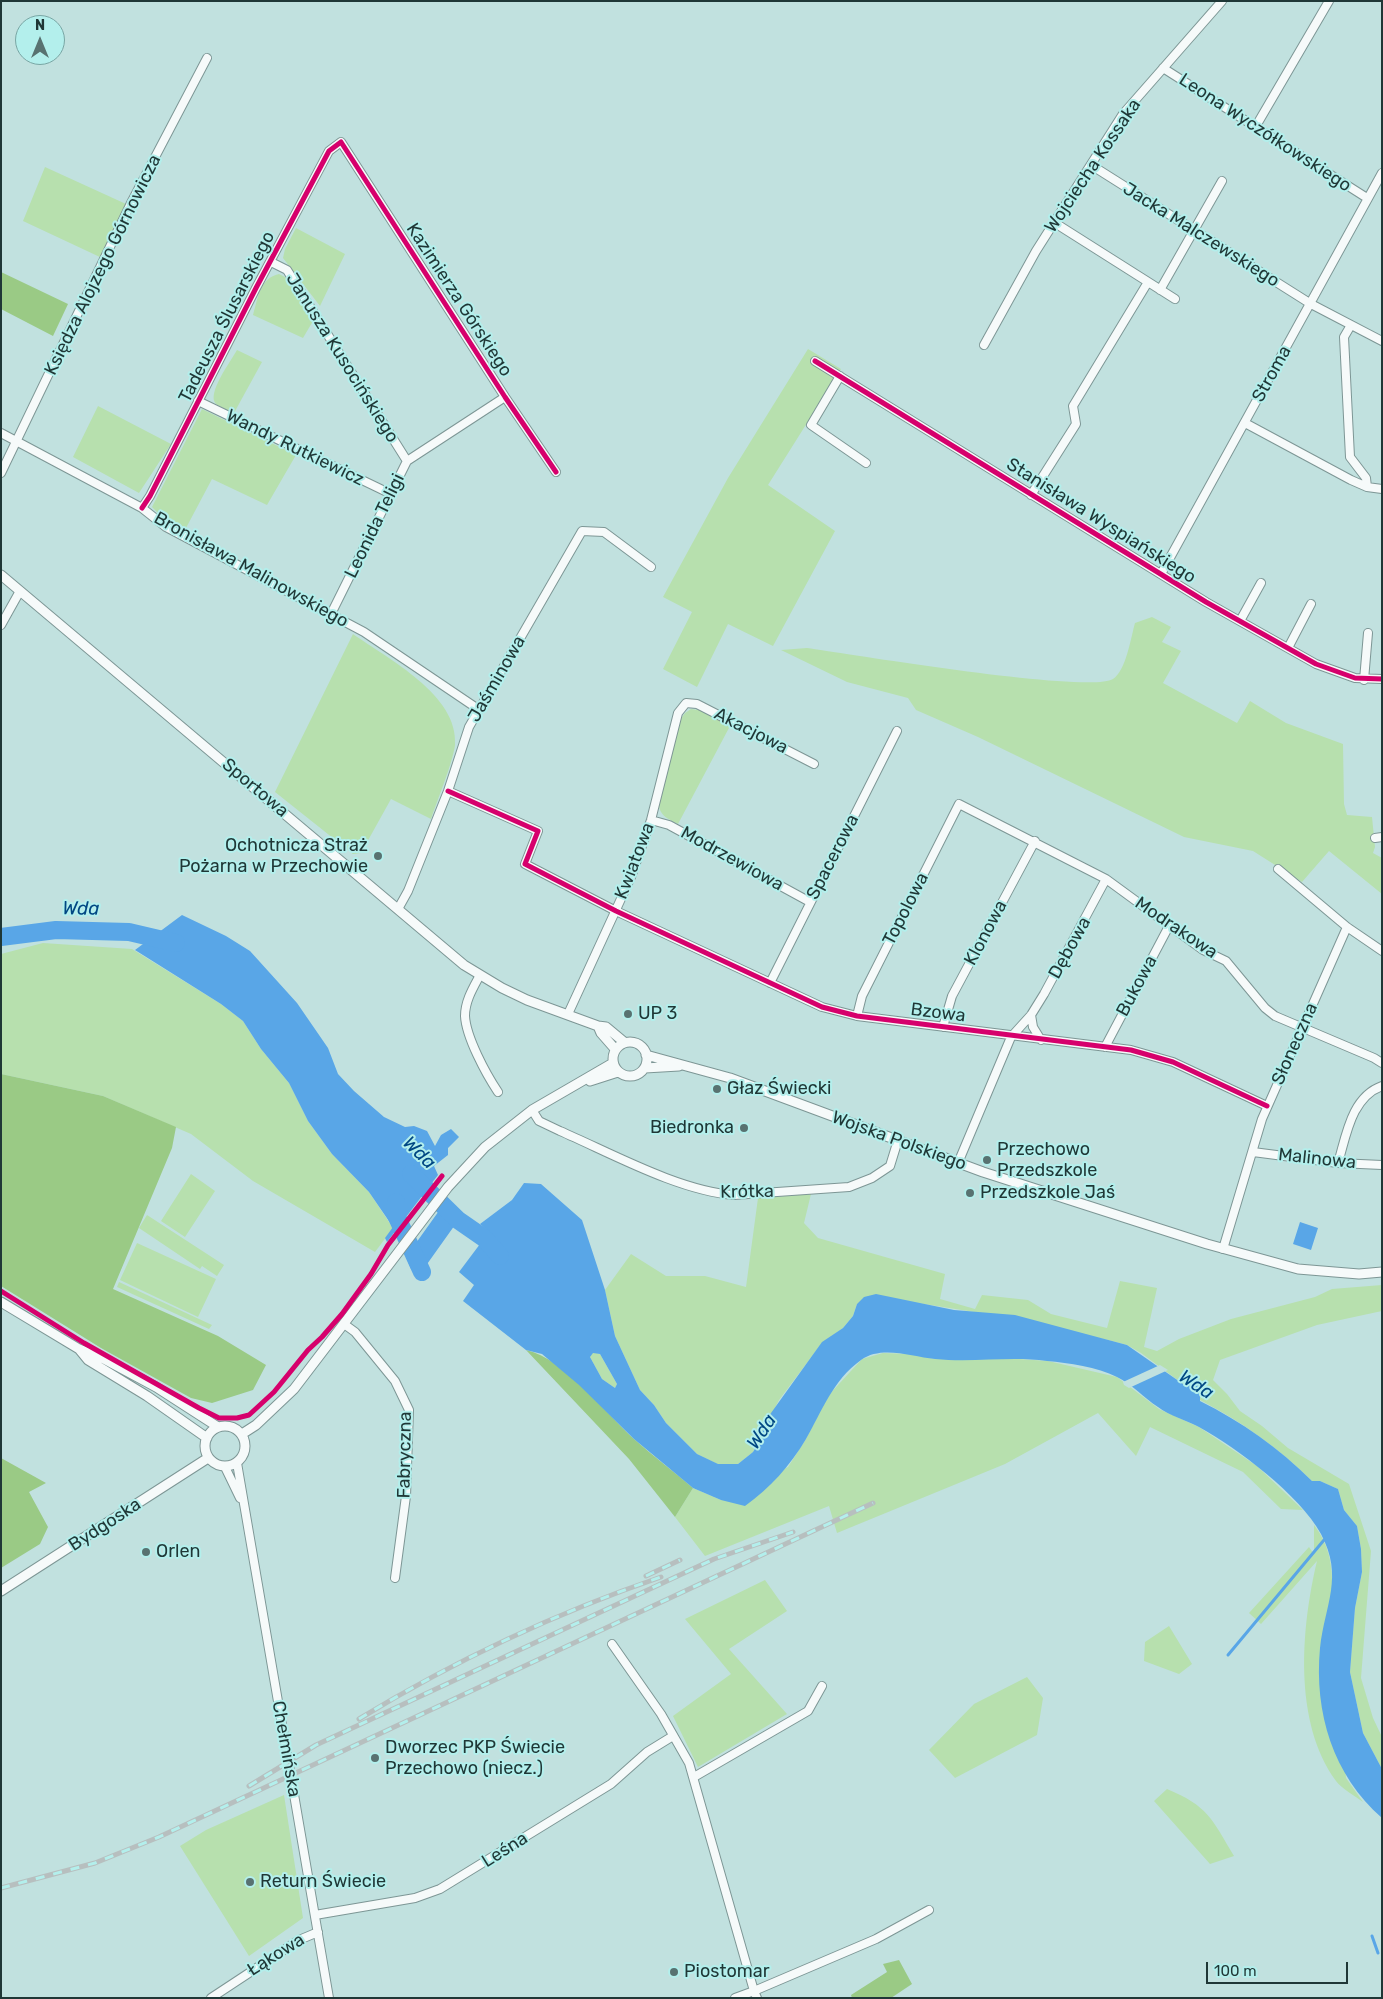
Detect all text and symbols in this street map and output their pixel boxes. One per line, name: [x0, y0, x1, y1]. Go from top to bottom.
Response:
north arrow: [15, 15, 65, 65]
text: N: [35, 17, 45, 34]
street label: Leona Wyczółkowskiego: [1175, 69, 1355, 197]
street label: Wojciecha Kossaka: [1040, 95, 1146, 237]
street label: Księdza Alojzego Górnowicza: [40, 151, 166, 379]
street label: Jacka Malczewskiego: [1119, 178, 1283, 292]
street label: Kazimierza Górskiego: [401, 219, 517, 381]
street label: Tadeusza Ślusarskiego: [174, 228, 280, 406]
street label: Janusza Kusocińskiego: [281, 269, 403, 447]
street label: Stroma: [1248, 342, 1296, 406]
street label: Wandy Rutkiewicz: [222, 405, 368, 491]
street label: Stanisława Wyspiańskiego: [1002, 454, 1200, 588]
street label: Leonida Teligi: [340, 470, 410, 582]
street label: Bronisława Malinowskiego: [150, 507, 352, 633]
street label: Jaśminowa: [464, 632, 530, 726]
street label: Akacjowa: [711, 703, 791, 759]
street label: Sportowa: [217, 754, 293, 822]
street label: Spacerowa: [802, 811, 864, 903]
street label: Kwiatowa: [611, 820, 659, 902]
street label: Modrzewiowa: [677, 822, 787, 896]
place label: Ochotnicza Straż Pożarna w Przechowie: [179, 835, 368, 878]
marker: Ochotnicza Straż Pożarna w Przechowie: [372, 850, 384, 862]
street label: Topolowa: [879, 869, 933, 949]
street label: Modrakowa: [1131, 892, 1221, 964]
water label: Wda: [62, 897, 100, 921]
street label: Klonowa: [960, 897, 1012, 969]
street label: Dębowa: [1044, 913, 1096, 983]
street label: Bukowa: [1112, 952, 1162, 1020]
street label: Bzowa: [909, 999, 967, 1027]
street label: Słoneczna: [1267, 1000, 1323, 1088]
place label: UP 3: [638, 1003, 677, 1025]
marker: UP 3: [622, 1008, 634, 1020]
place label: Głaz Świecki: [727, 1078, 831, 1100]
marker: Głaz Świecki: [711, 1083, 723, 1095]
street label: Wojska Polskiego: [829, 1107, 969, 1175]
place label: Biedronka: [650, 1117, 734, 1139]
marker: Biedronka: [738, 1122, 750, 1134]
water label: Wda: [398, 1132, 440, 1174]
place label: Przechowo Przedszkole: [997, 1139, 1097, 1182]
street label: Malinowa: [1277, 1144, 1357, 1174]
marker: Przechowo Przedszkole: [981, 1154, 993, 1166]
street label: Krótka: [720, 1181, 774, 1203]
place label: Przedszkole Jaś: [980, 1182, 1115, 1204]
marker: Przedszkole Jaś: [964, 1187, 976, 1199]
water label: Wda: [1174, 1365, 1218, 1405]
water label: Wda: [742, 1410, 782, 1454]
street label: Fabryczna: [393, 1411, 417, 1499]
street label: Bydgoska: [65, 1494, 145, 1556]
place label: Orlen: [156, 1541, 200, 1563]
marker: Orlen: [140, 1546, 152, 1558]
street label: Chełmińska: [267, 1699, 305, 1799]
place label: Dworzec PKP Świecie Przechowo (niecz.): [385, 1737, 565, 1780]
marker: Dworzec PKP Świecie Przechowo (niecz.): [369, 1752, 381, 1764]
street label: Leśna: [478, 1828, 532, 1872]
place label: Return Świecie: [260, 1871, 386, 1893]
marker: Return Świecie: [244, 1876, 256, 1888]
street label: Łąkowa: [243, 1929, 309, 1981]
scale bar: [1208, 1952, 1350, 1984]
place label: Piostomar: [684, 1961, 770, 1983]
text: 100 m: [1214, 1962, 1256, 1980]
marker: Piostomar: [668, 1966, 680, 1978]

